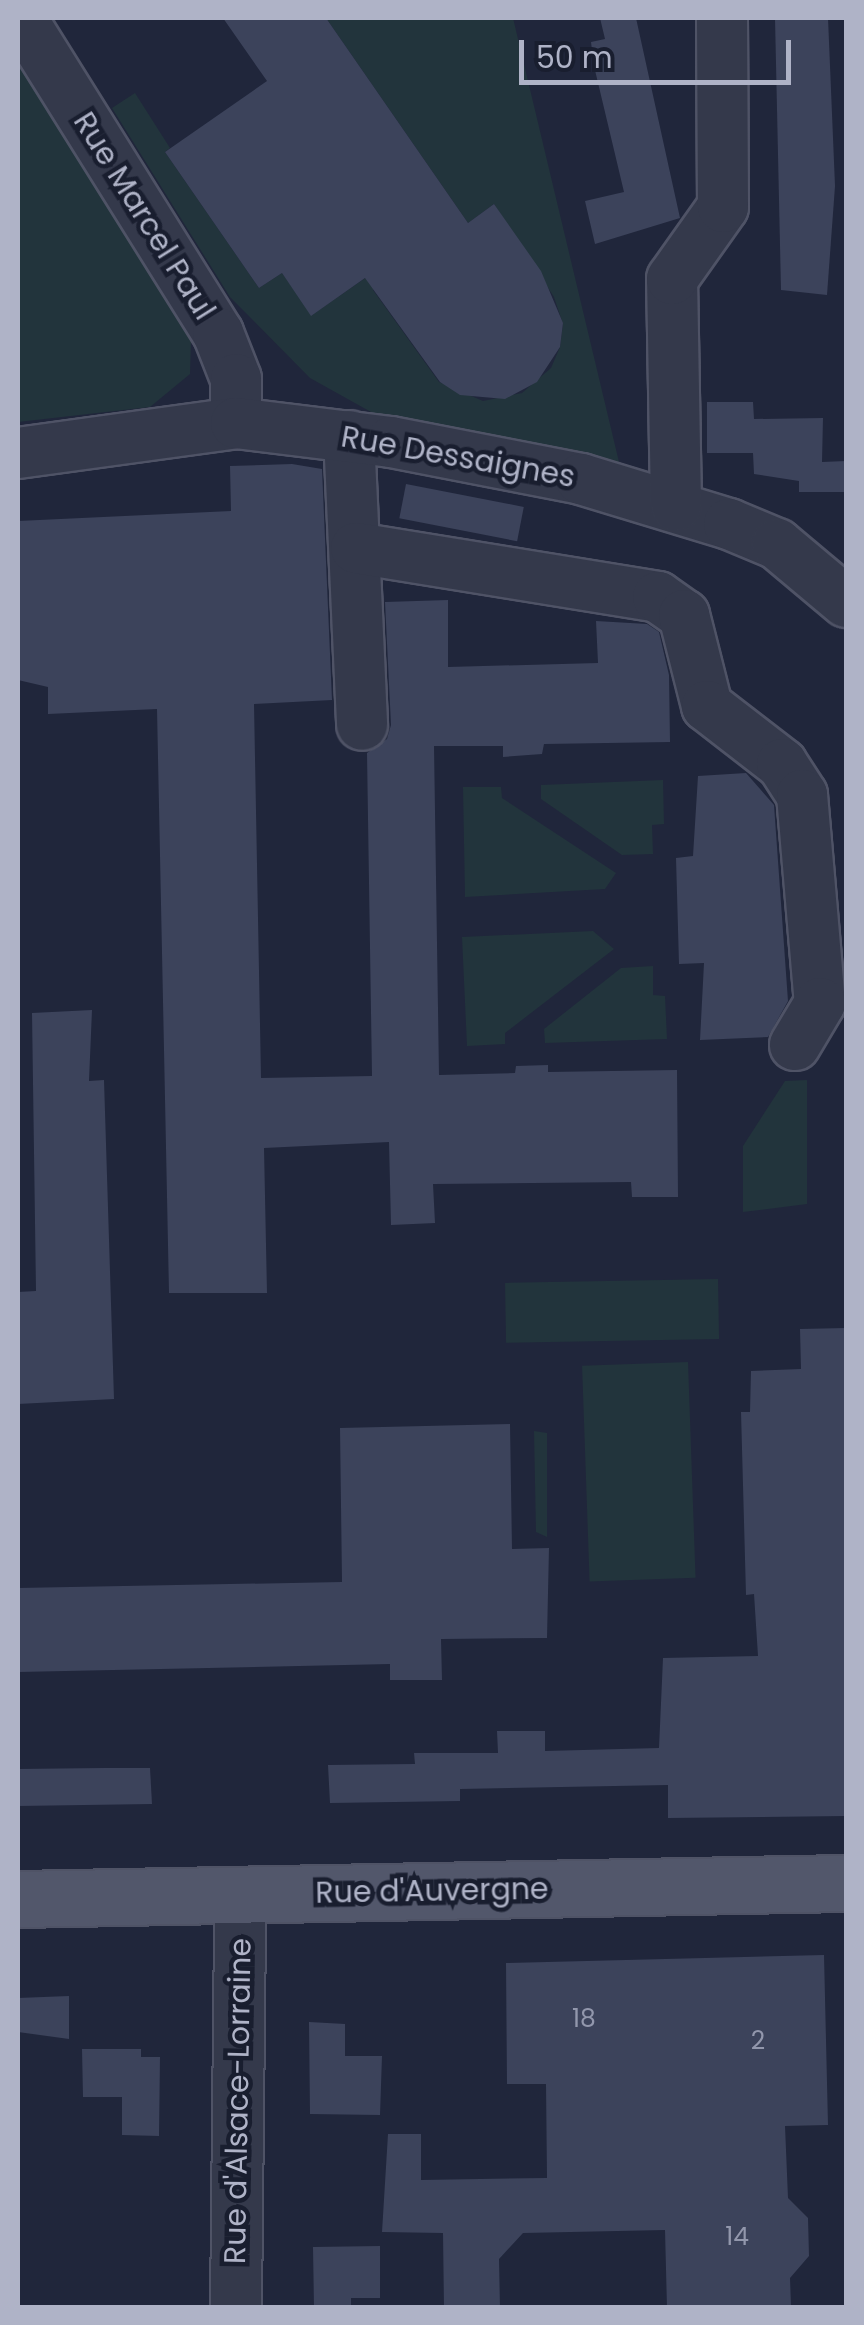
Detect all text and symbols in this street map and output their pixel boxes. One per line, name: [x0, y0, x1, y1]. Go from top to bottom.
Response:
scale bar: [524, 20, 796, 82]
text: 50 m: [536, 36, 613, 79]
street label: Rue Marcel Paul: [66, 106, 222, 326]
street label: Rue Dessaignes: [338, 419, 578, 495]
street label: Rue d'Auvergne: [315, 1871, 549, 1911]
street label: Rue d'Alsace-Lorraine: [217, 1938, 259, 2264]
house number: 18: [572, 2004, 596, 2034]
house number: 2: [751, 2026, 765, 2056]
house number: 14: [725, 2222, 749, 2252]

